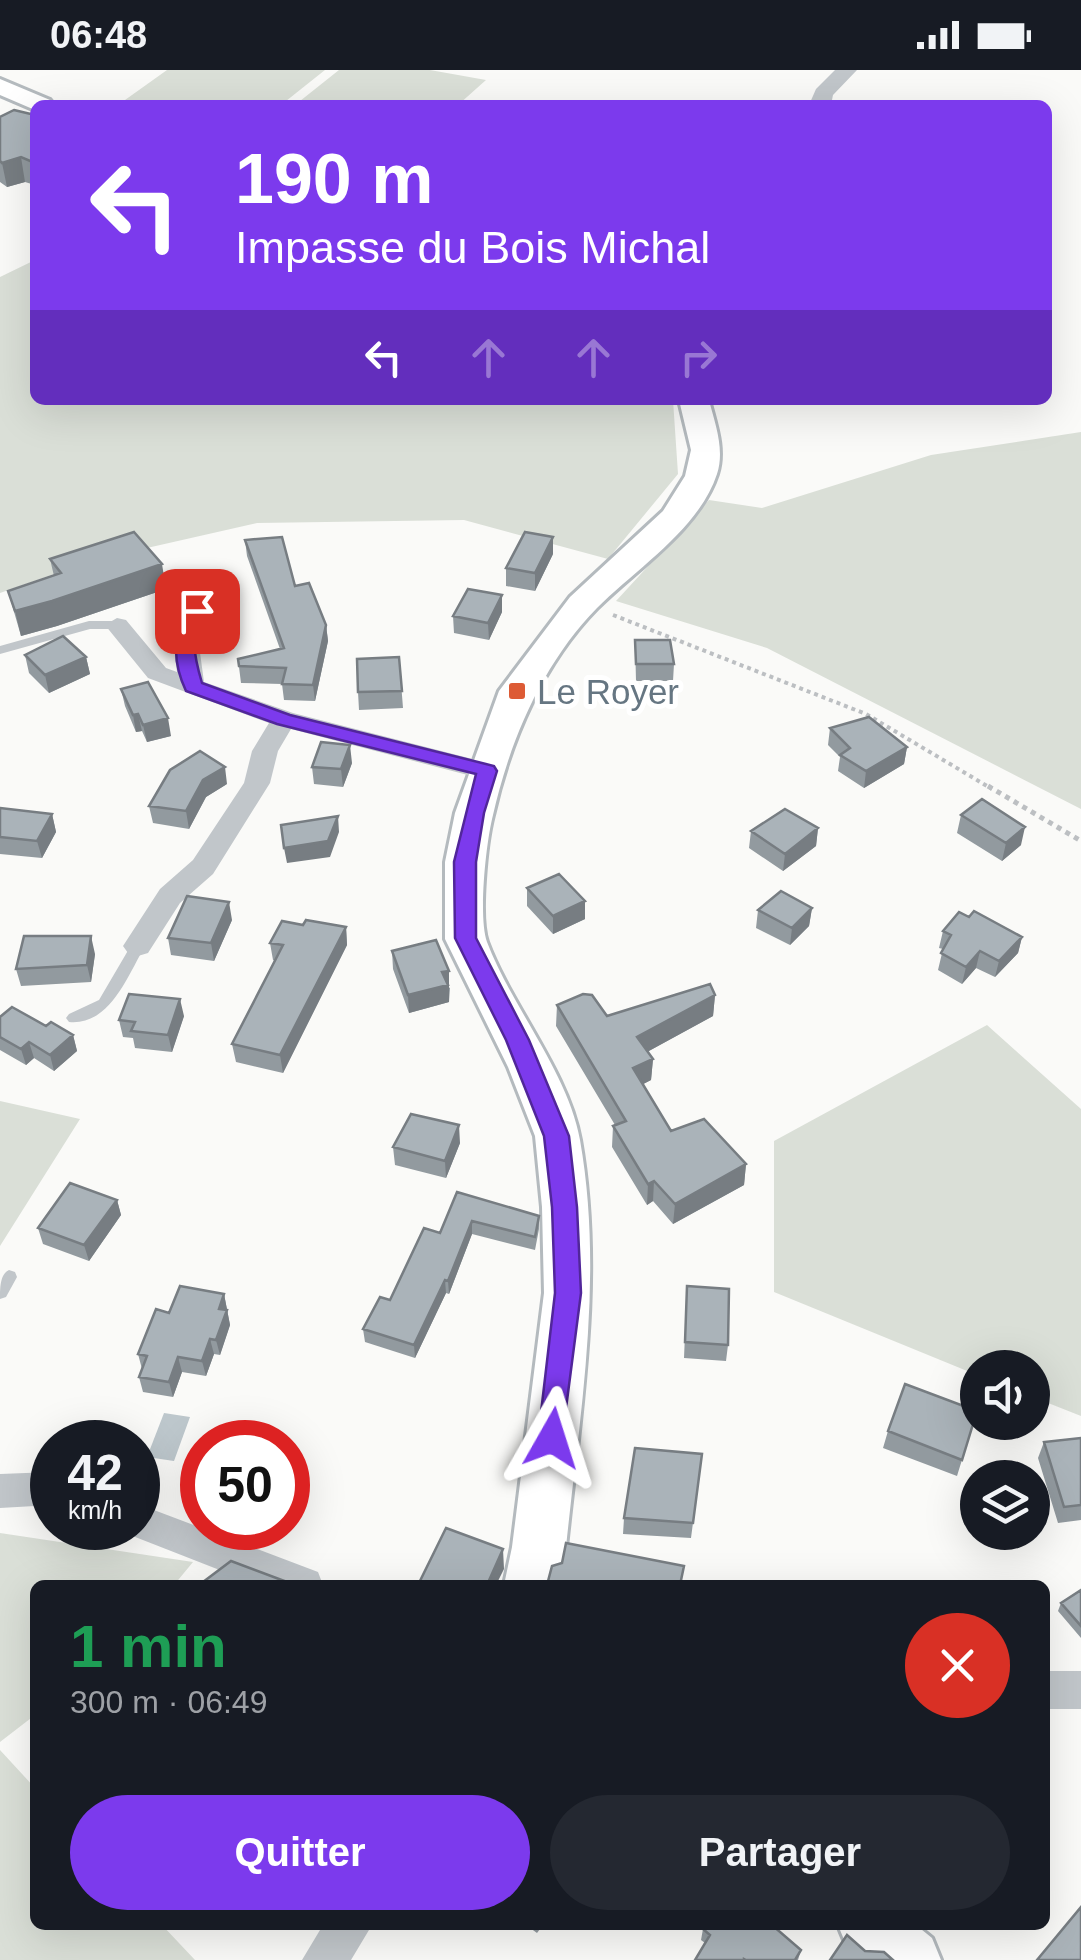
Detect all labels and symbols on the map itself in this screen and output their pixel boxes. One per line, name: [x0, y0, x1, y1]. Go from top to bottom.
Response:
pin: [155, 569, 240, 654]
place label: Le Royer: [537, 672, 679, 711]
marker: Le Royer: [506, 680, 528, 702]
position arrow: [500, 1386, 604, 1490]
speed limit sign: 50: [180, 1420, 310, 1550]

